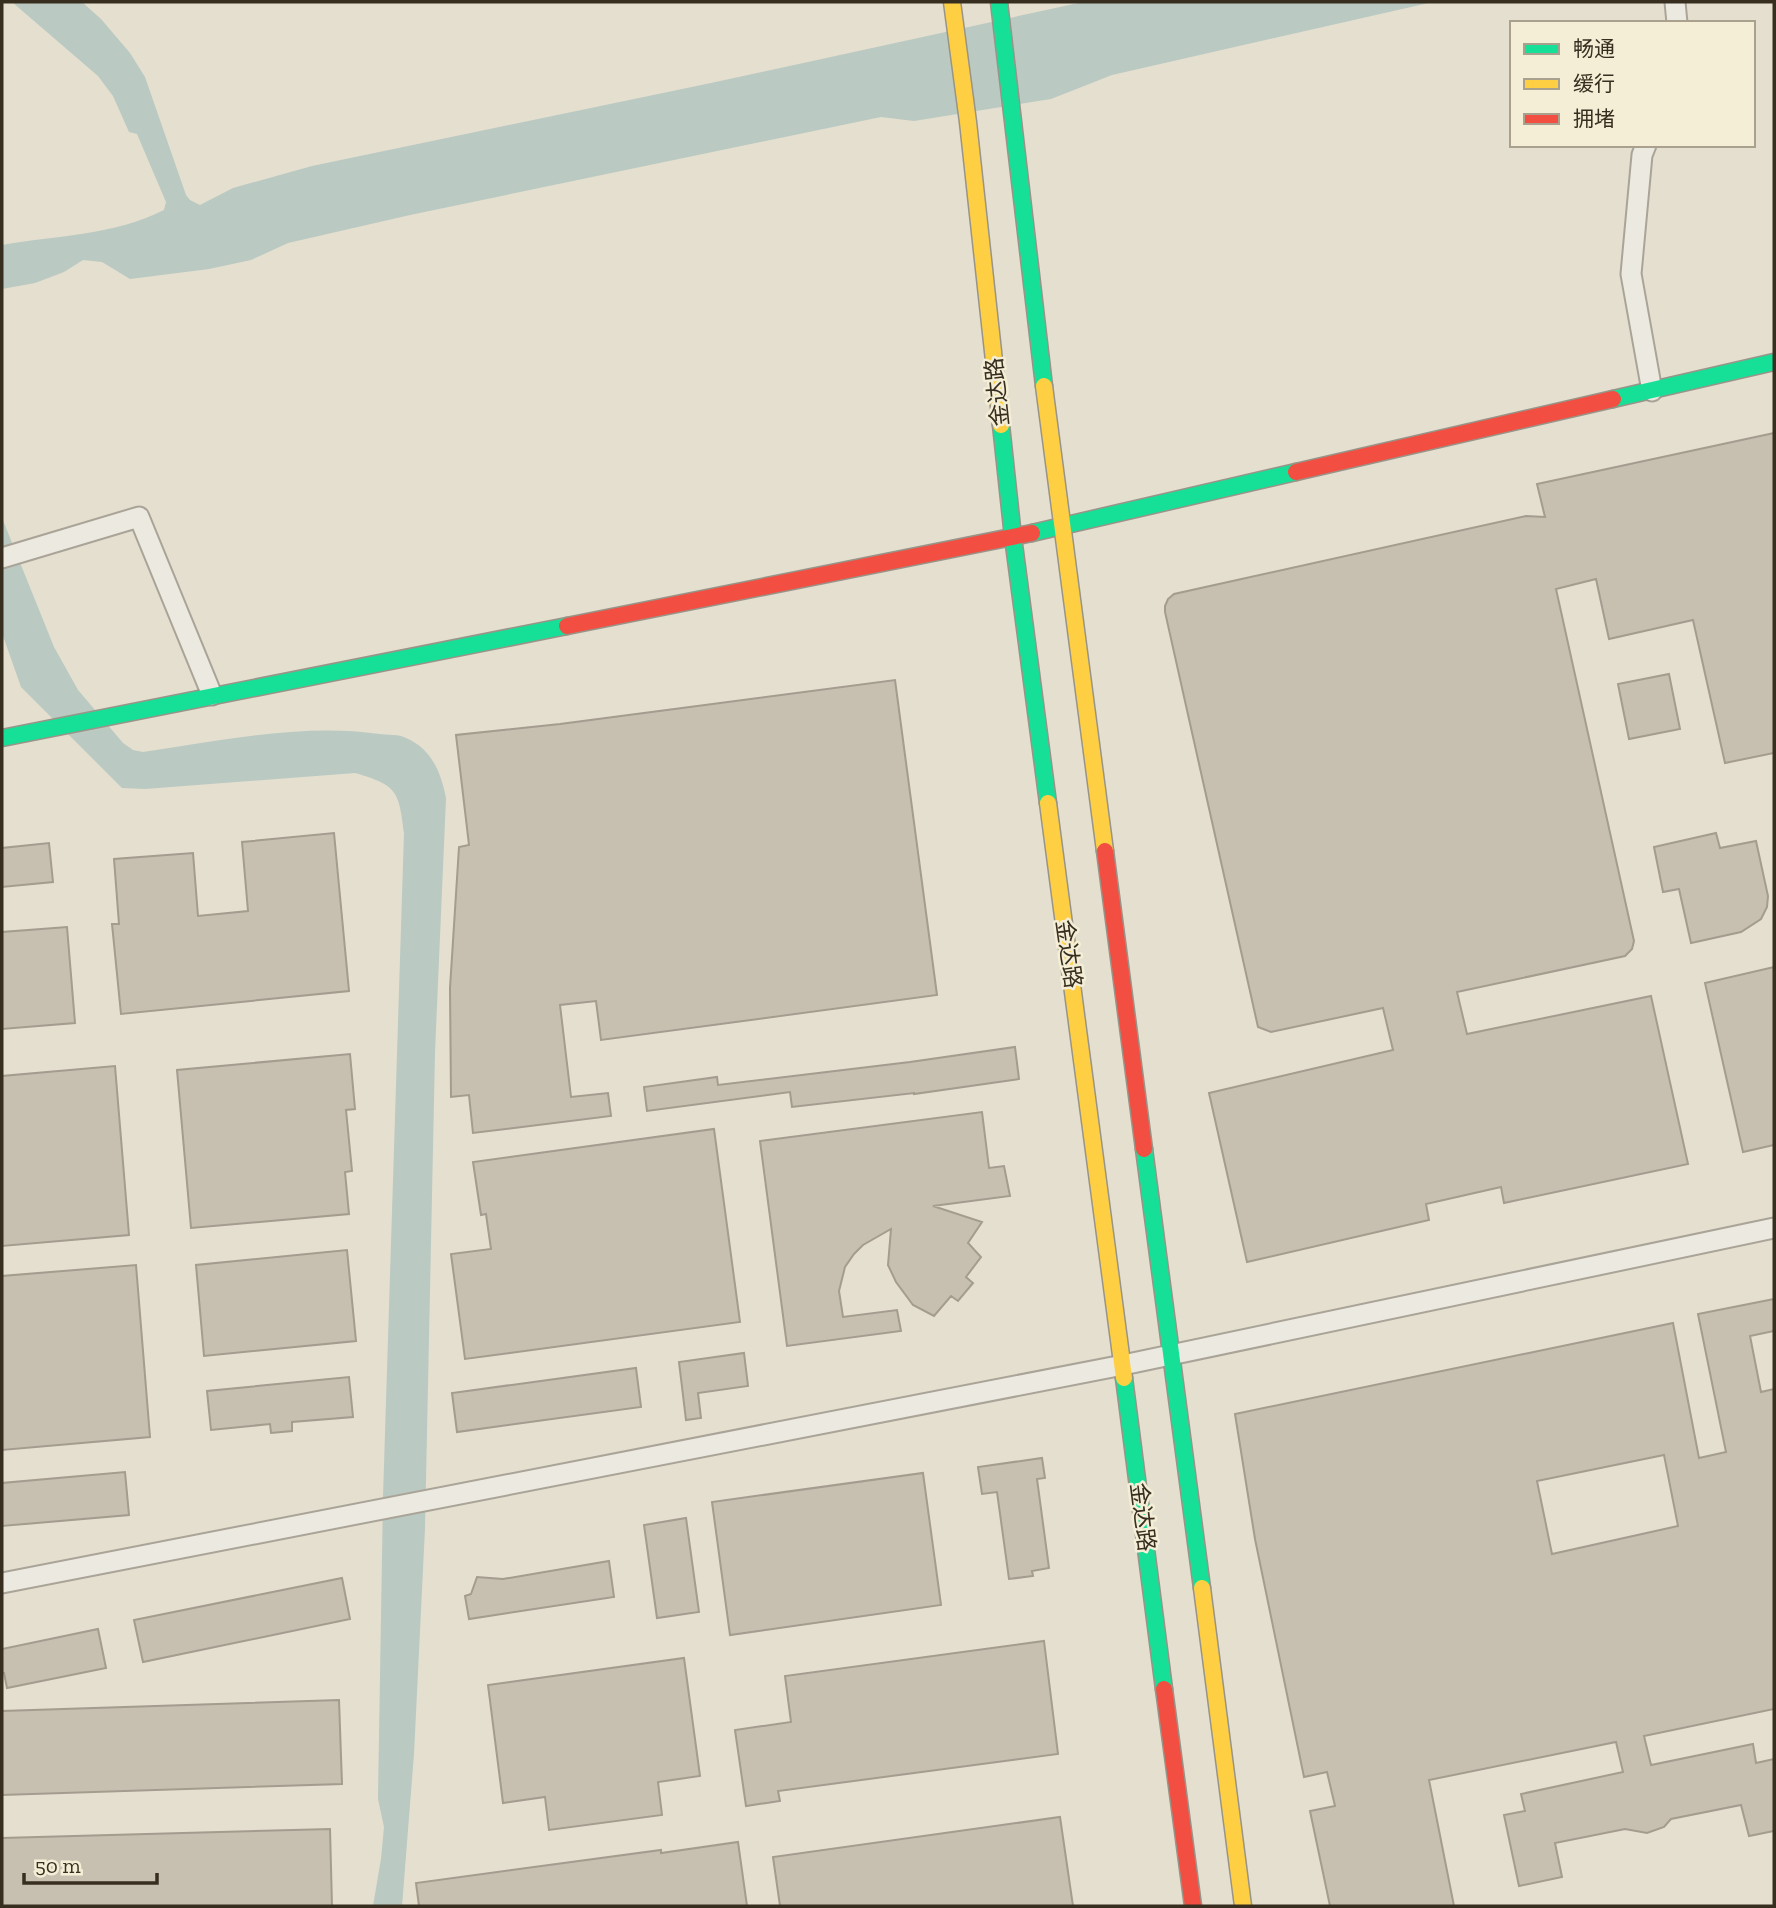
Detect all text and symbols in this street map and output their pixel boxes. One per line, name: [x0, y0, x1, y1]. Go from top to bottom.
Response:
legend: [1510, 21, 1755, 147]
text: 畅通: [1573, 36, 1615, 61]
text: 缓行: [1573, 71, 1615, 96]
text: 拥堵: [1573, 106, 1615, 131]
street label: 金达路: [979, 356, 1015, 428]
street label: 金达路: [1050, 918, 1088, 990]
street label: 金达路: [1125, 1481, 1161, 1553]
scale bar: [24, 1842, 158, 1886]
text: 50 m: [35, 1853, 81, 1878]

